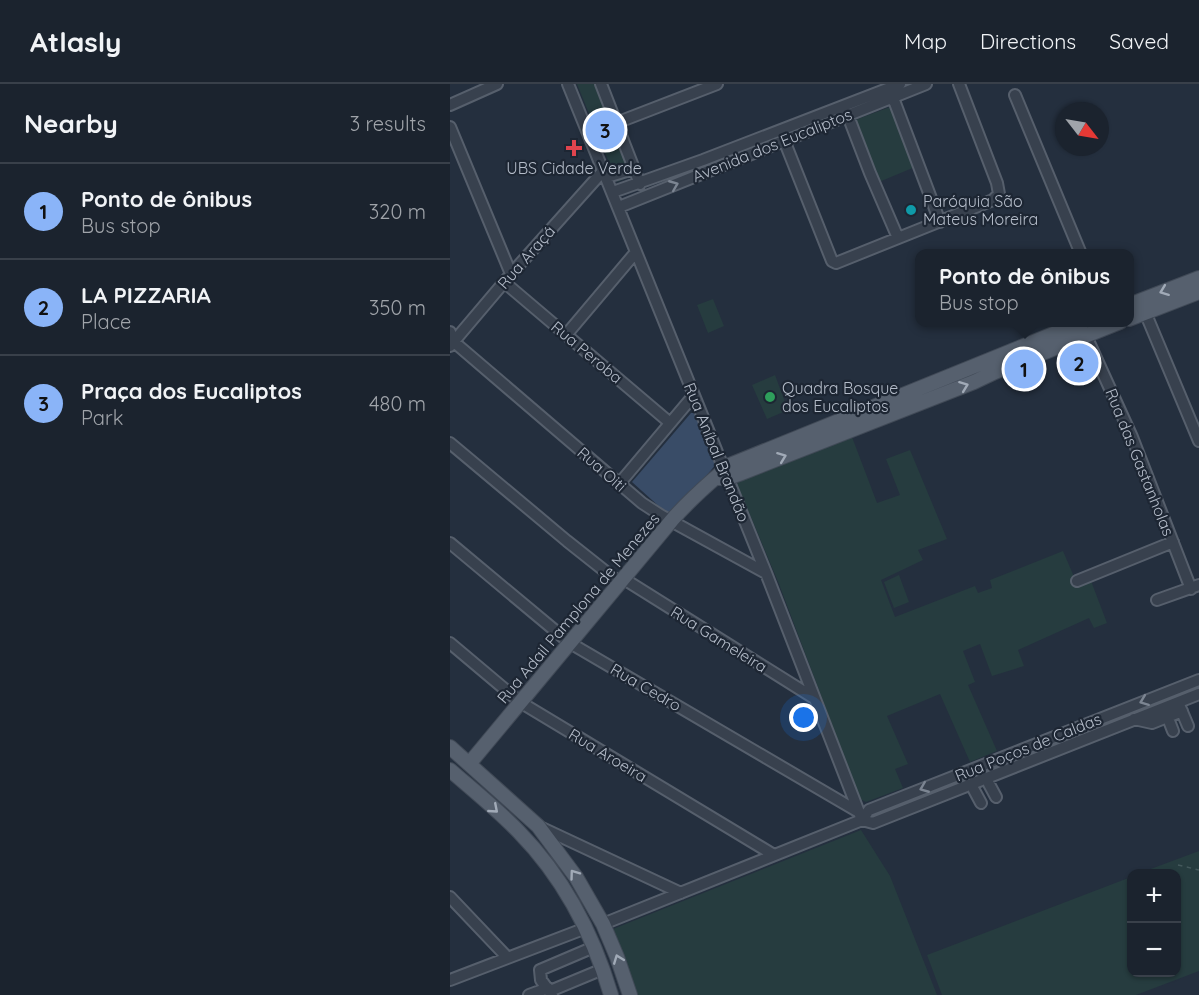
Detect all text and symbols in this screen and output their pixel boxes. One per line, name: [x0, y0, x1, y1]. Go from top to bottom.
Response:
text: Atlasly: [30, 24, 121, 59]
text: Map: [904, 28, 947, 54]
text: Directions: [980, 28, 1076, 54]
text: Saved: [1109, 28, 1169, 54]
north arrow: [1055, 102, 1109, 156]
street label: Avenida dos Eucaliptos: [689, 104, 855, 186]
text: Nearby: [24, 107, 118, 140]
pin: 3: [586, 108, 624, 152]
text: 3 results: [350, 111, 426, 136]
marker: UBS Cidade Verde: [565, 139, 583, 157]
place label: UBS Cidade Verde: [506, 158, 642, 178]
one-way arrow: [668, 180, 678, 193]
text: Ponto de ônibus: [81, 185, 252, 213]
place label: Paróquia São Mateus Moreira: [923, 191, 1038, 229]
text: 1: [40, 199, 47, 224]
text: 320 m: [369, 199, 426, 224]
marker: Paróquia São Mateus Moreira: [904, 203, 918, 217]
text: Bus stop: [81, 213, 161, 238]
street label: Rua Araçá: [493, 221, 559, 293]
popup: [915, 249, 1134, 327]
text: Ponto de ônibus: [939, 262, 1110, 290]
text: LA PIZZARIA: [81, 281, 211, 309]
one-way arrow: [1159, 284, 1170, 296]
text: Bus stop: [939, 290, 1019, 315]
text: 2: [38, 295, 49, 320]
text: 350 m: [369, 295, 426, 320]
text: Place: [81, 309, 131, 334]
street label: Rua Peroba: [547, 316, 627, 388]
pin: 2: [1060, 340, 1098, 386]
pin: 1: [1004, 346, 1044, 392]
text: Praça dos Eucaliptos: [81, 377, 302, 405]
place label: Quadra Bosque dos Eucaliptos: [782, 378, 898, 416]
street label: Rua Aníbal Brandão: [680, 379, 754, 525]
one-way arrow: [958, 381, 969, 393]
street label: Rua das Gastanholas: [1101, 385, 1179, 539]
marker: Quadra Bosque dos Eucaliptos: [763, 390, 777, 404]
text: 3: [38, 391, 49, 416]
text: 480 m: [369, 391, 426, 416]
text: Park: [81, 405, 123, 430]
street label: Rua Oiti: [573, 442, 631, 496]
one-way arrow: [776, 452, 787, 464]
street label: Rua Adail Pamplona de Menezes: [492, 509, 664, 707]
street label: Rua Gameleira: [667, 601, 771, 677]
street label: Rua Cedro: [607, 659, 685, 715]
one-way arrow: [1140, 694, 1151, 706]
your location: [789, 703, 818, 732]
street label: Rua Poços de Caldas: [952, 708, 1104, 786]
street label: Rua Aroeira: [565, 724, 651, 786]
one-way arrow: [919, 781, 930, 793]
one-way arrow: [487, 801, 498, 812]
one-way arrow: [570, 869, 581, 880]
map controls: [1127, 869, 1181, 977]
button: +: [1127, 869, 1181, 923]
button: −: [1127, 923, 1181, 977]
one-way arrow: [612, 954, 625, 965]

